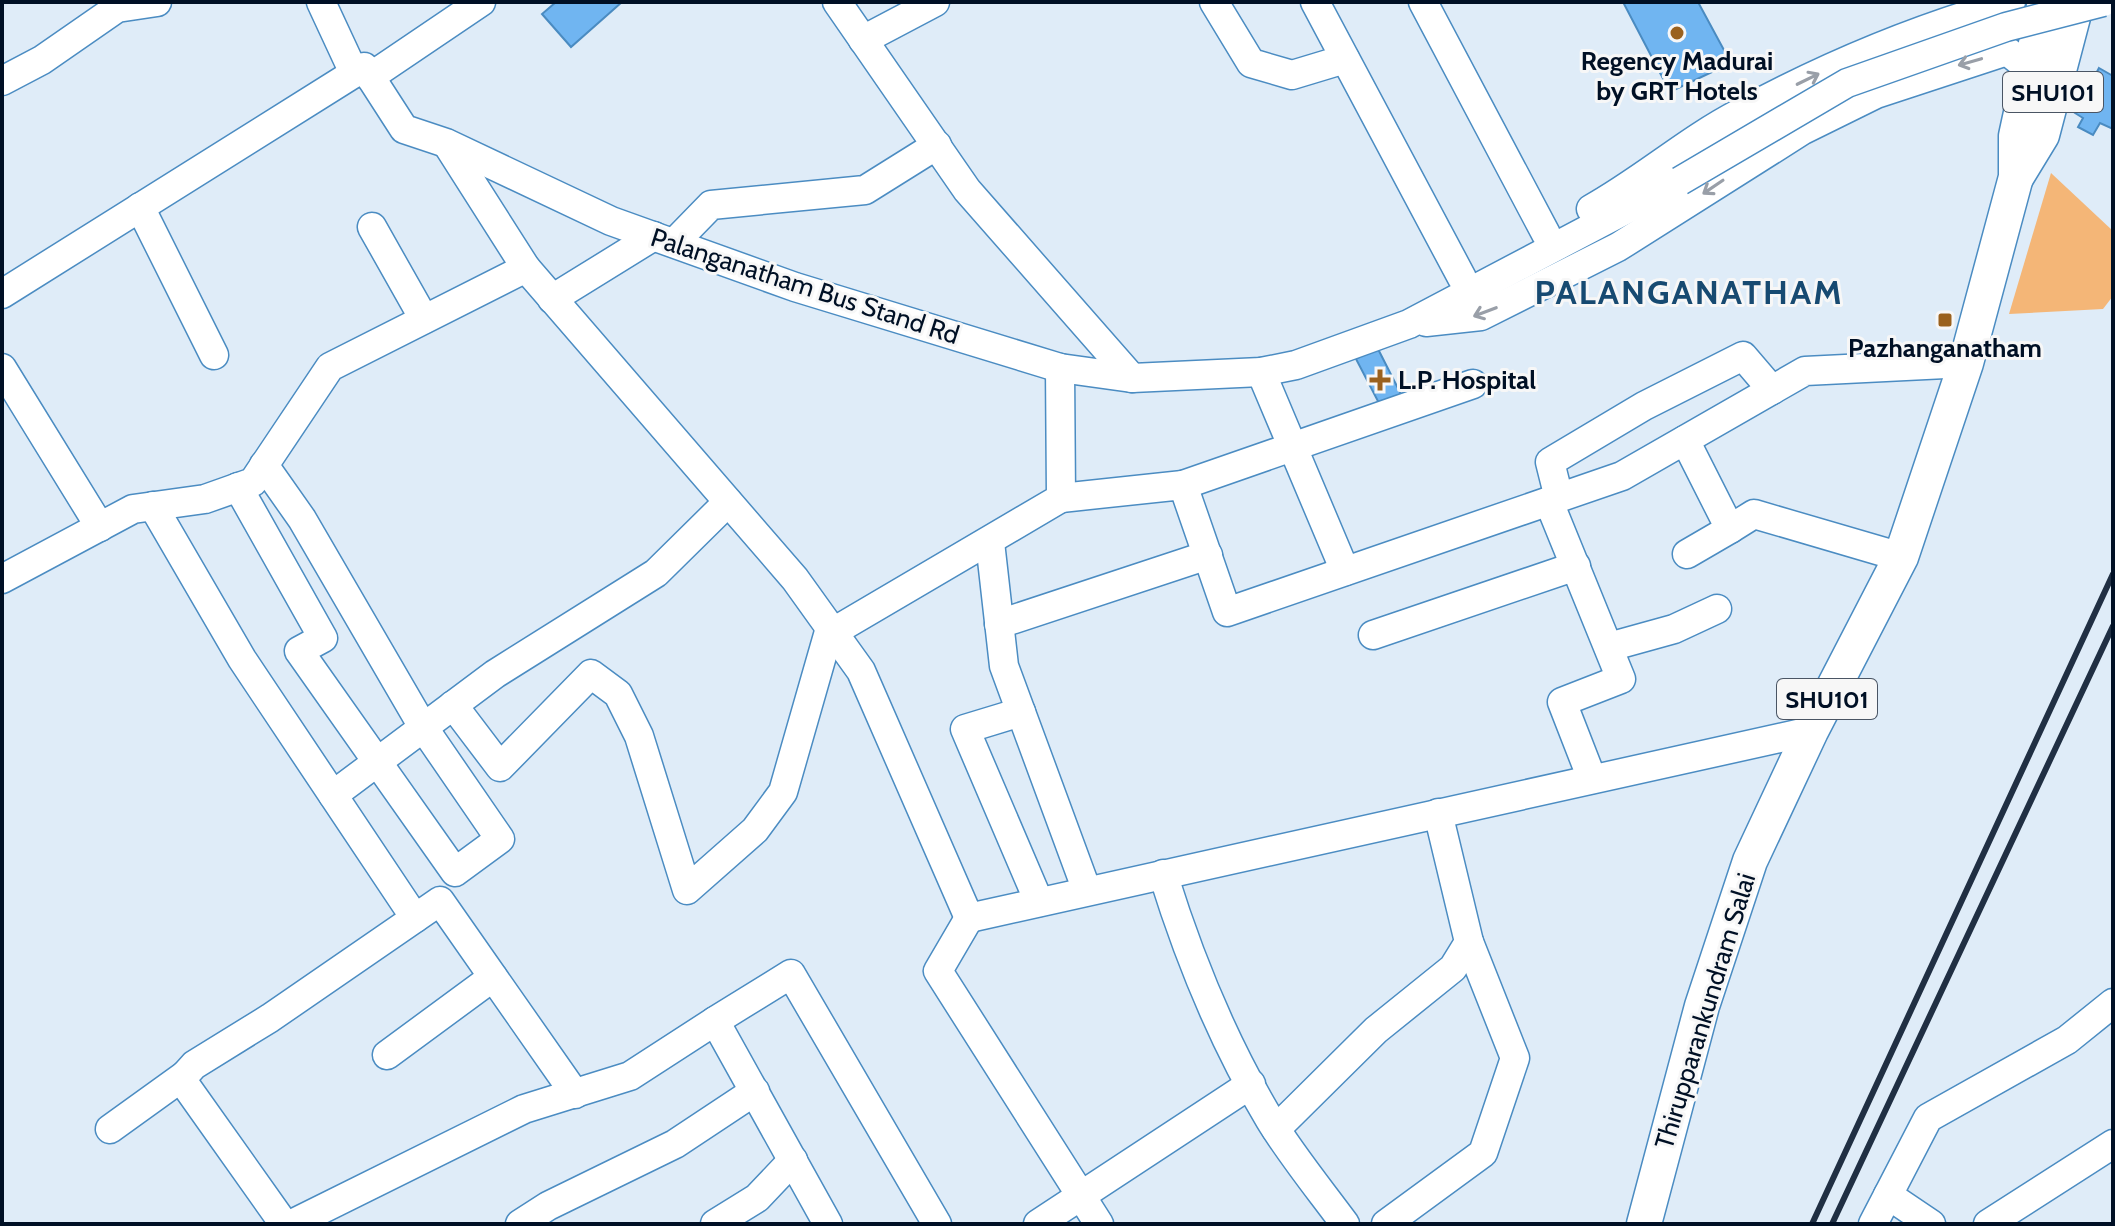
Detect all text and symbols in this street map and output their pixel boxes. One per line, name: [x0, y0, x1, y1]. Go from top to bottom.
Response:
marker: Regency Madurai by GRT Hotels: [1668, 24, 1686, 42]
place label: Regency Madurai by GRT Hotels: [1581, 45, 1773, 107]
one-way arrow: [1958, 55, 1984, 70]
one-way arrow: [1796, 71, 1820, 86]
road number: SHU101: [2003, 72, 2103, 112]
one-way arrow: [1702, 179, 1724, 195]
street label: Palanganatham Bus Stand Rd: [647, 221, 963, 351]
district label: PALANGANATHAM: [1534, 271, 1844, 313]
one-way arrow: [1474, 306, 1498, 320]
marker: Pazhanganatham: [1936, 311, 1954, 329]
place label: Pazhanganatham: [1848, 332, 2042, 364]
place label: L.P. Hospital: [1398, 364, 1536, 396]
marker: L.P. Hospital: [1369, 369, 1391, 391]
road number: SHU101: [1777, 679, 1877, 719]
street label: Thirupparankundram Salai: [1648, 869, 1762, 1153]

